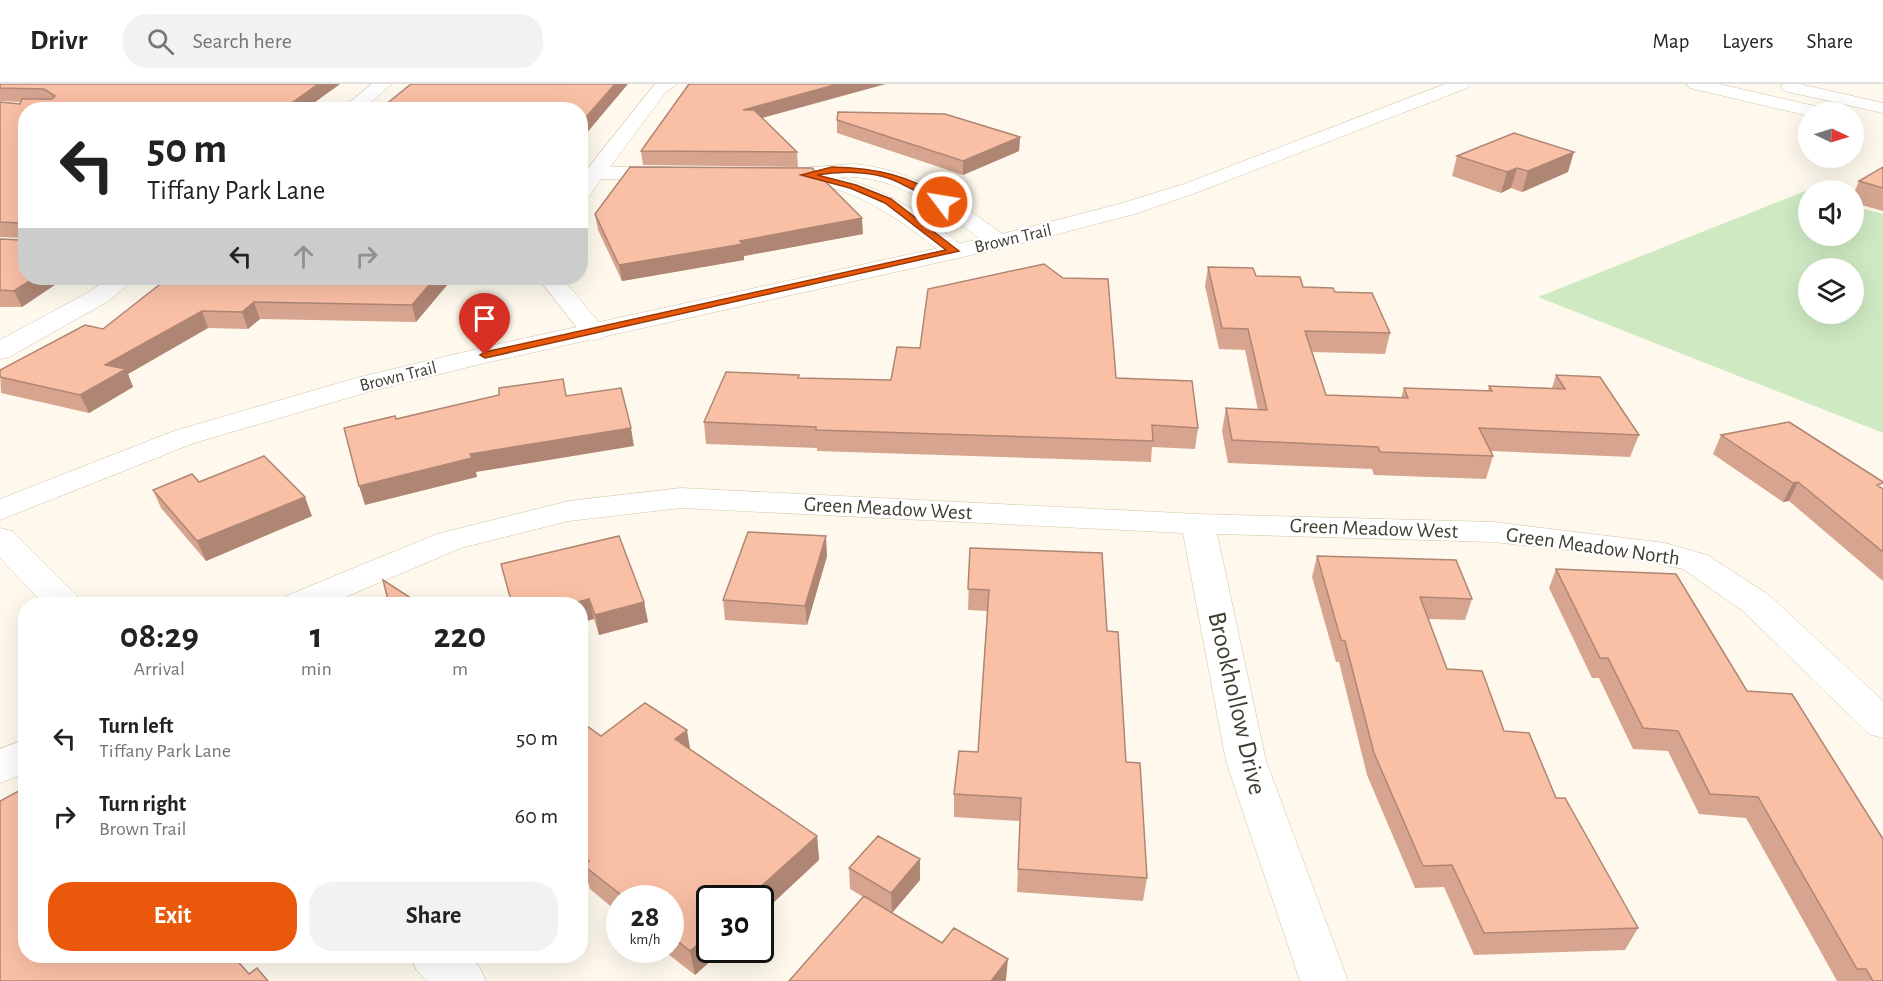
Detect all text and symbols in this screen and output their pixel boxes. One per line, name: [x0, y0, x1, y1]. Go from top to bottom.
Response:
search box: [123, 14, 543, 68]
icon: search: [144, 25, 177, 58]
text: Drivr: [30, 27, 87, 55]
text: Search here: [192, 30, 292, 52]
text: Map: [1653, 31, 1689, 52]
text: Layers: [1722, 31, 1773, 52]
text: Share: [1806, 31, 1853, 52]
north arrow: [1798, 102, 1864, 168]
map controls: [1798, 102, 1864, 324]
icon: left: [48, 126, 126, 204]
text: 50 m: [147, 128, 227, 170]
position arrow: [910, 170, 974, 234]
text: Tiffany Park Lane: [147, 177, 325, 204]
button: sound: [1798, 180, 1864, 246]
street label: Brown Trail: [973, 221, 1054, 257]
icon: left: [224, 240, 257, 273]
icon: ahead: [287, 240, 320, 273]
icon: right: [350, 240, 383, 273]
button: layers: [1798, 258, 1864, 324]
pin: [459, 293, 510, 355]
icon: arrive: [468, 302, 501, 335]
street label: Brown Trail: [358, 359, 439, 395]
street label: Green Meadow West: [803, 494, 973, 523]
street label: Green Meadow West: [1289, 515, 1459, 542]
street label: Green Meadow North: [1505, 524, 1681, 569]
street label: Brookhollow Drive: [1203, 609, 1271, 797]
text: 08:29: [120, 618, 199, 654]
text: 1: [310, 618, 323, 654]
text: 220: [434, 618, 486, 654]
text: Arrival: [134, 659, 185, 679]
text: min: [301, 659, 332, 679]
text: m: [452, 659, 468, 679]
text: Turn left: [99, 715, 173, 737]
icon: left: [48, 722, 81, 755]
text: 50 m: [516, 727, 558, 749]
text: Tiffany Park Lane: [99, 741, 231, 761]
text: Turn right: [99, 793, 186, 815]
icon: right: [48, 800, 81, 833]
text: 60 m: [515, 805, 558, 827]
text: Brown Trail: [99, 819, 186, 839]
button: Exit: [48, 882, 297, 951]
button: Share: [309, 882, 558, 951]
speed limit sign: 30: [696, 885, 774, 963]
text: 28: [631, 902, 659, 932]
text: km/h: [630, 932, 660, 947]

